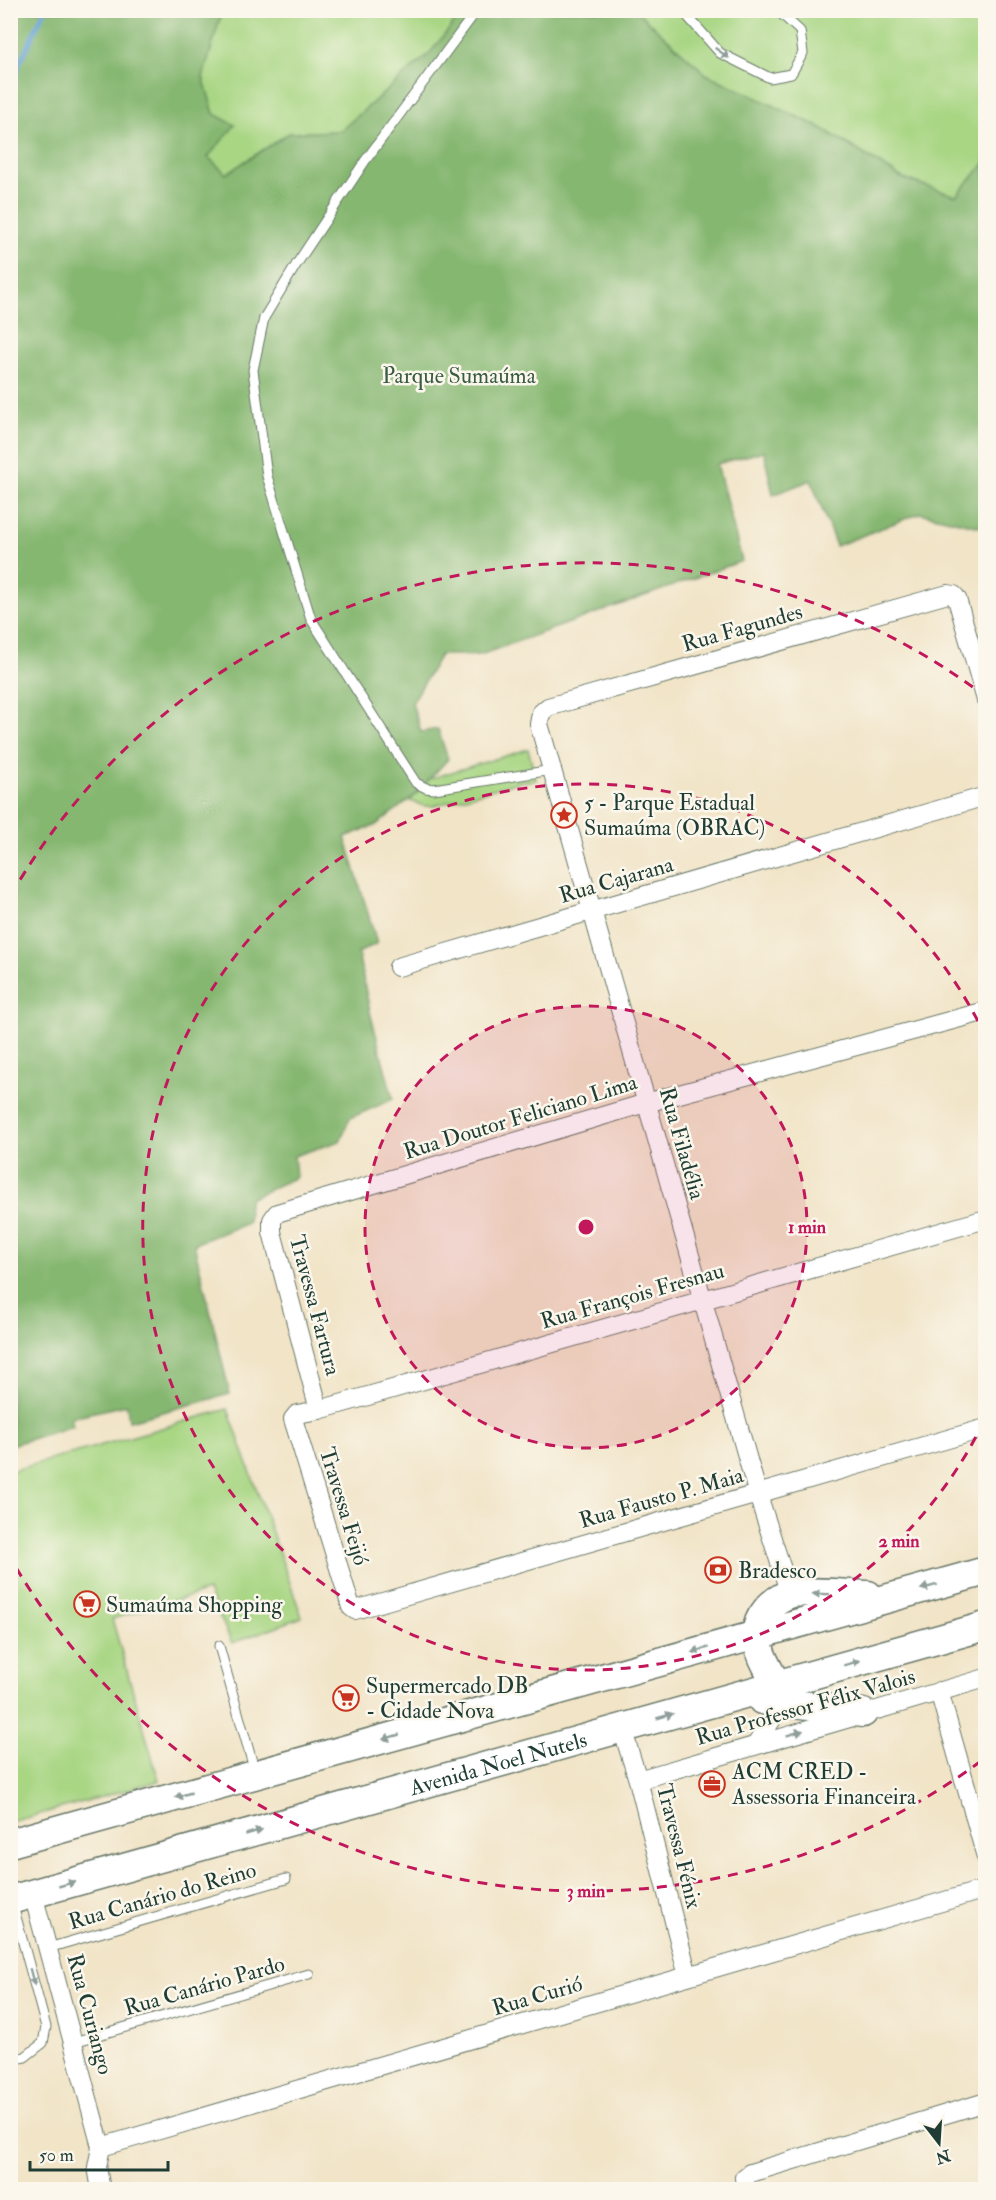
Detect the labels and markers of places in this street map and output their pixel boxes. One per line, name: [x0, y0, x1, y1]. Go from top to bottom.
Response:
place label: 5 - Parque Estadual Sumaúma (OBRAC): [584, 789, 765, 842]
place icon: 5 - Parque Estadual Sumaúma (OBRAC): [549, 800, 579, 830]
centre of rings: [576, 1217, 596, 1237]
bank icon: Bradesco: [703, 1555, 733, 1585]
place label: Bradesco: [738, 1557, 817, 1585]
supermarket icon: Sumaúma Shopping: [72, 1589, 102, 1619]
place label: Sumaúma Shopping: [106, 1591, 283, 1620]
place label: Supermercado DB - Cidade Nova: [366, 1672, 528, 1725]
supermarket icon: Supermercado DB - Cidade Nova: [331, 1683, 361, 1713]
place label: ACM CRED - Assessoria Financeira: [731, 1758, 917, 1811]
office icon: ACM CRED - Assessoria Financeira: [697, 1769, 727, 1799]

